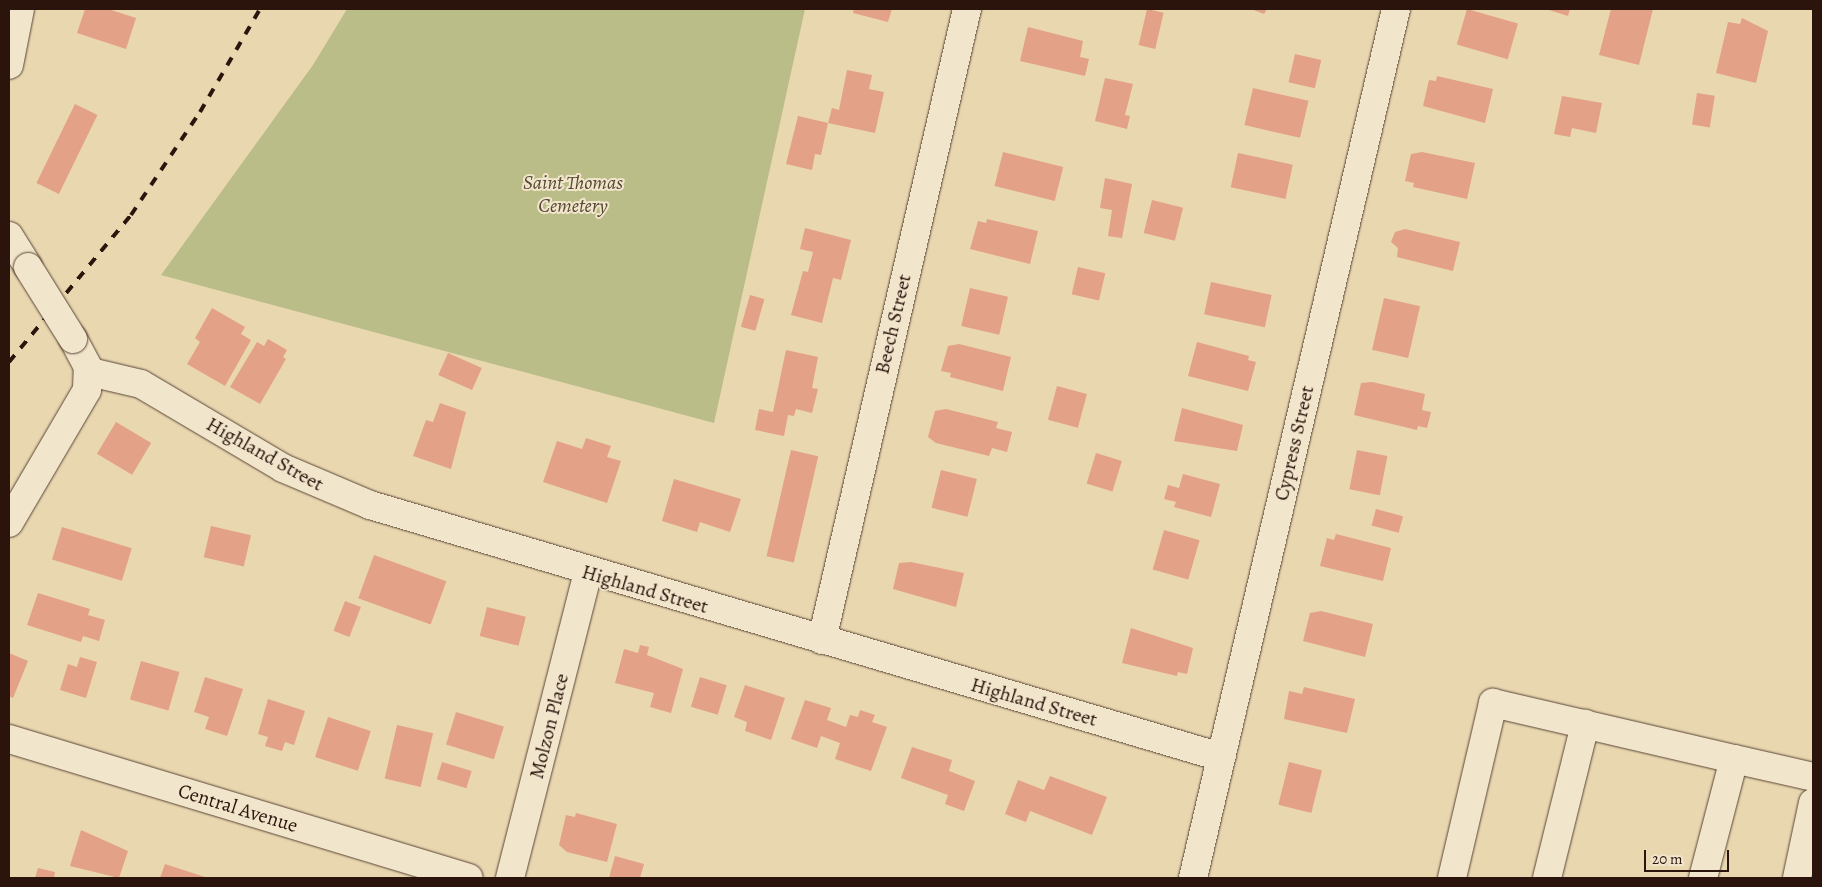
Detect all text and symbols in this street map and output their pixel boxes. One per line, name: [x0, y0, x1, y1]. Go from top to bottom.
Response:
park label: Saint Thomas Cemetery: [523, 170, 623, 217]
street label: Beech Street: [870, 272, 916, 376]
street label: Cypress Street: [1269, 383, 1319, 503]
street label: Highland Street: [202, 412, 328, 496]
street label: Highland Street: [579, 560, 711, 618]
street label: Molzon Place: [524, 671, 574, 781]
street label: Highland Street: [968, 673, 1100, 731]
street label: Central Avenue: [175, 778, 301, 838]
scale bar: [1647, 840, 1732, 872]
text: 20 m: [1652, 849, 1683, 869]

